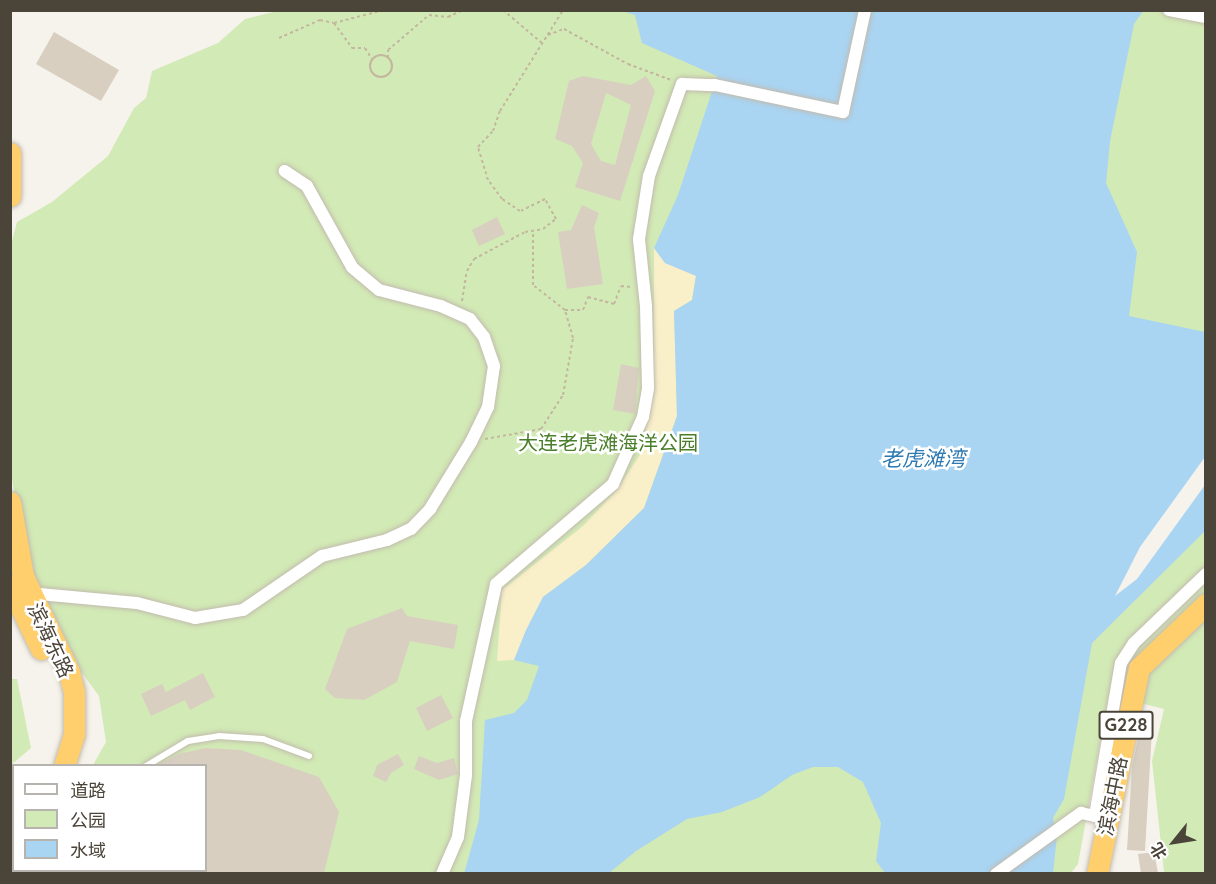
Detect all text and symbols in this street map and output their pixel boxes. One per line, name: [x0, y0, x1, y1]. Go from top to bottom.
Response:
park label: 大连老虎滩海洋公园: [518, 430, 698, 454]
water label: 老虎滩湾: [881, 445, 965, 471]
street label: 滨海东路: [23, 599, 79, 681]
road number: G228: [1098, 710, 1154, 740]
street label: 滨海中路: [1093, 754, 1131, 838]
legend: [12, 764, 207, 872]
text: 道路: [70, 779, 106, 802]
text: 公园: [70, 809, 106, 832]
north arrow: [1144, 812, 1204, 872]
text: 水域: [70, 839, 106, 862]
text: 北: [1146, 839, 1171, 863]

